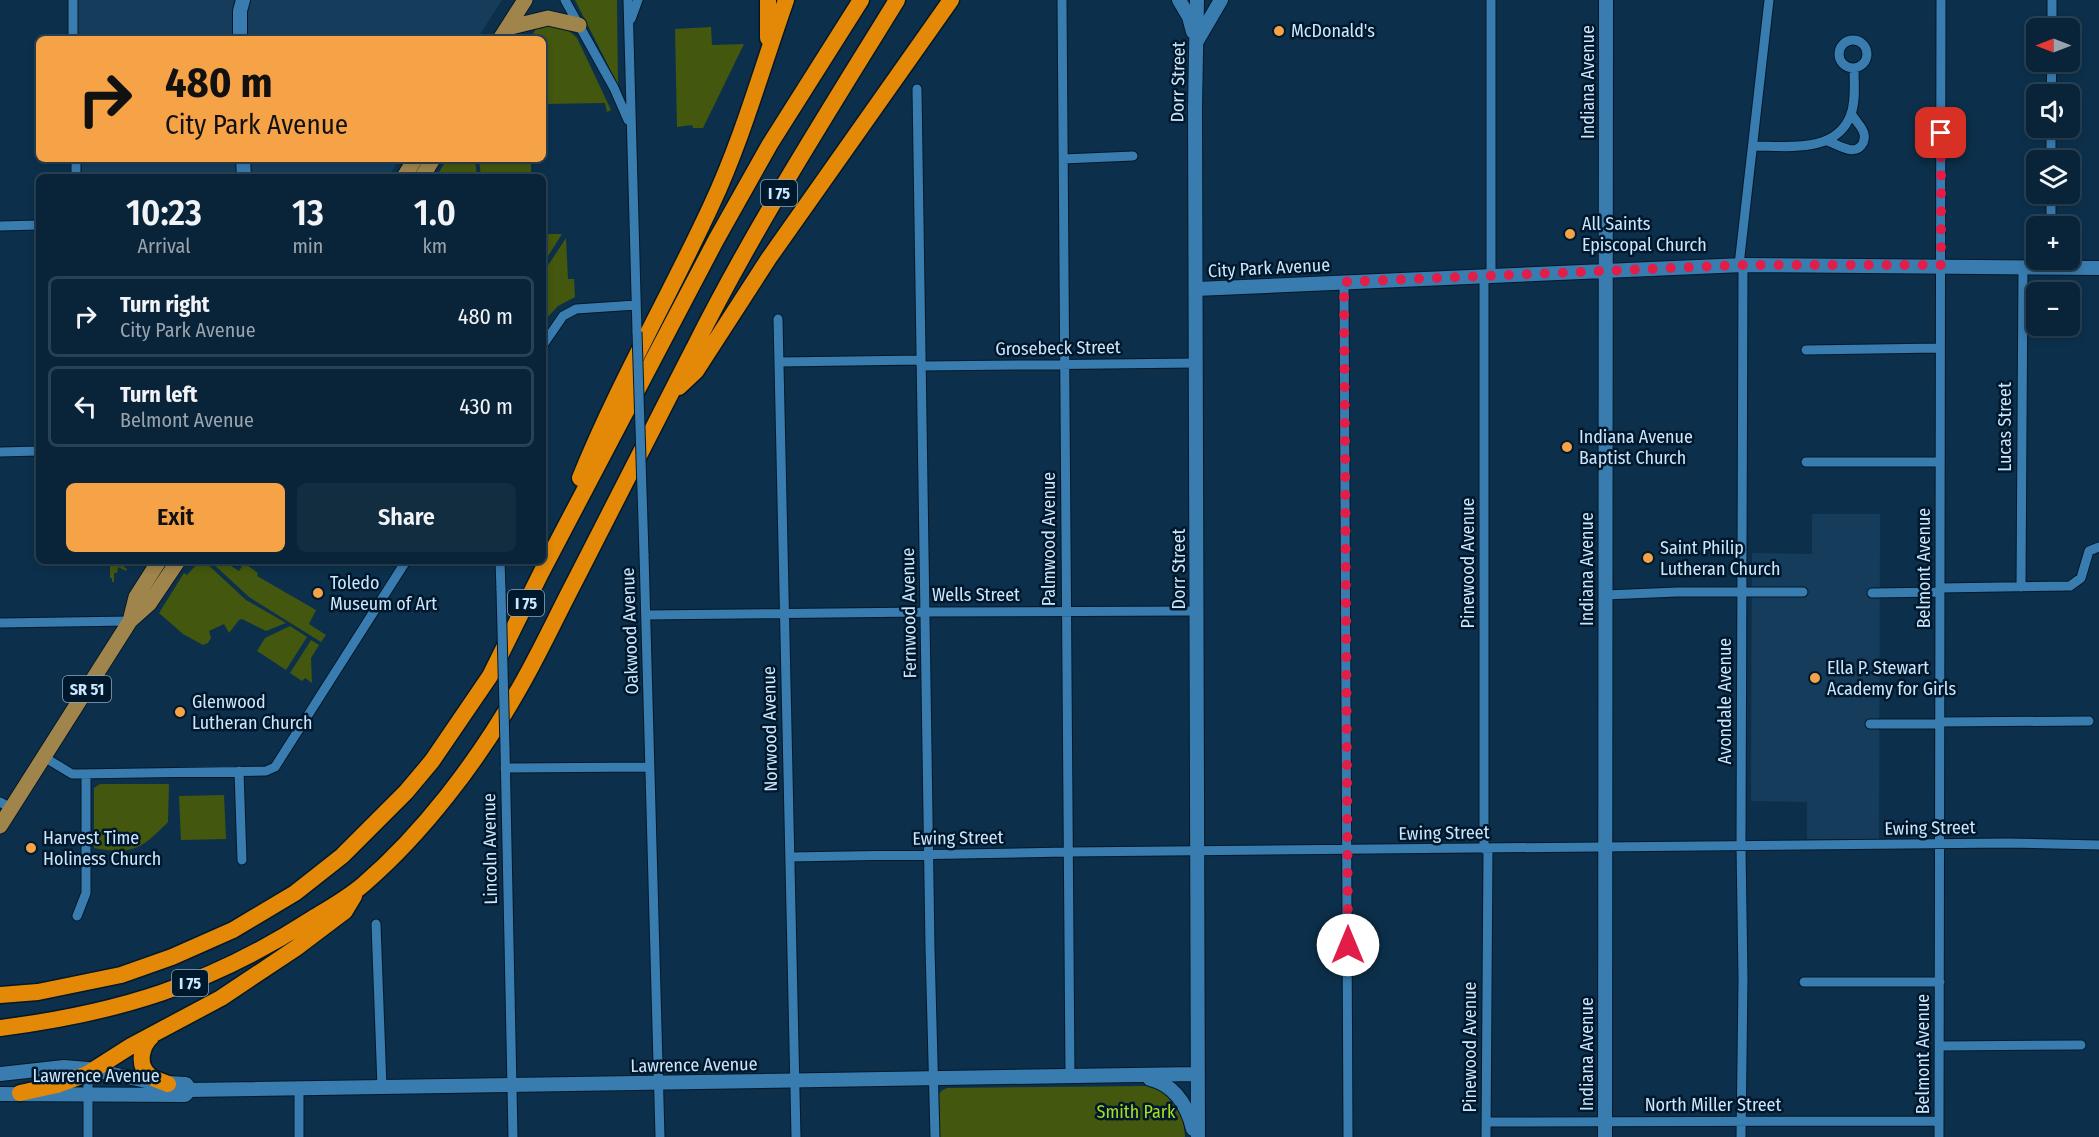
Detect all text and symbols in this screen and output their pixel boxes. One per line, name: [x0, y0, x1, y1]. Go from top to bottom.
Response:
north arrow: [2026, 18, 2080, 72]
map controls: [2026, 18, 2080, 336]
place label: McDonald's: [1291, 20, 1375, 42]
marker: McDonald's: [1272, 24, 1286, 38]
street label: Indiana Avenue: [1577, 25, 1599, 139]
street label: Dorr Street: [1166, 41, 1190, 123]
text: 480 m: [165, 58, 272, 108]
icon: right: [66, 60, 144, 138]
button: sound: [2026, 84, 2080, 138]
pin: [1915, 107, 1966, 158]
text: City Park Avenue: [165, 109, 348, 141]
icon: arrive: [1924, 116, 1957, 149]
button: layers: [2026, 150, 2080, 204]
road number: I 75: [761, 180, 797, 206]
text: 10:23: [126, 191, 202, 235]
text: 13: [292, 191, 324, 235]
text: 1.0: [414, 191, 456, 235]
place label: All Saints Episcopal Church: [1582, 213, 1707, 256]
button: +: [2026, 216, 2080, 270]
marker: All Saints Episcopal Church: [1563, 227, 1577, 241]
text: Arrival: [137, 234, 191, 258]
text: min: [292, 234, 323, 258]
text: km: [423, 234, 447, 258]
street label: City Park Avenue: [1207, 254, 1331, 282]
button: −: [2026, 282, 2080, 336]
text: Turn right: [120, 291, 209, 318]
icon: right: [69, 300, 102, 333]
text: 480 m: [458, 303, 513, 330]
text: City Park Avenue: [120, 318, 256, 342]
street label: Grosebeck Street: [995, 336, 1121, 360]
text: Turn left: [120, 381, 198, 408]
street label: Lucas Street: [1994, 382, 2016, 472]
icon: left: [69, 390, 102, 423]
text: 430 m: [459, 393, 513, 420]
text: Belmont Avenue: [120, 408, 254, 432]
place label: Indiana Avenue Baptist Church: [1579, 426, 1693, 469]
marker: Indiana Avenue Baptist Church: [1560, 440, 1574, 454]
street label: Palmwood Avenue: [1038, 472, 1060, 606]
button: Exit: [66, 483, 285, 552]
button: Share: [297, 483, 516, 552]
street label: Pinewood Avenue: [1457, 497, 1479, 629]
street label: Belmont Avenue: [1913, 508, 1935, 628]
street label: Indiana Avenue: [1576, 512, 1598, 626]
street label: Dorr Street: [1168, 528, 1190, 609]
place label: Saint Philip Lutheran Church: [1660, 537, 1780, 580]
street label: Fernwood Avenue: [897, 547, 921, 678]
marker: Saint Philip Lutheran Church: [1641, 551, 1655, 565]
street label: Oakwood Avenue: [617, 567, 643, 695]
place label: Toledo Museum of Art: [330, 572, 437, 615]
street label: Wells Street: [932, 584, 1020, 606]
marker: Toledo Museum of Art: [311, 586, 325, 600]
road number: I 75: [508, 590, 544, 616]
street label: Avondale Avenue: [1714, 638, 1736, 764]
place label: Ella P. Stewart Academy for Girls: [1827, 657, 1957, 700]
street label: Norwood Avenue: [758, 666, 782, 792]
marker: Ella P. Stewart Academy for Girls: [1808, 671, 1822, 685]
road number: SR 51: [63, 676, 111, 702]
place label: Glenwood Lutheran Church: [192, 691, 312, 734]
marker: Glenwood Lutheran Church: [173, 705, 187, 719]
street label: Lincoln Avenue: [478, 793, 502, 905]
street label: Ewing Street: [1884, 816, 1976, 840]
street label: Ewing Street: [1398, 821, 1490, 845]
street label: Ewing Street: [912, 826, 1004, 850]
place label: Harvest Time Holiness Church: [43, 827, 161, 870]
marker: Harvest Time Holiness Church: [24, 841, 38, 855]
position arrow: [1316, 913, 1380, 977]
road number: I 75: [172, 970, 208, 996]
street label: Pinewood Avenue: [1459, 981, 1481, 1113]
street label: Belmont Avenue: [1912, 994, 1934, 1114]
street label: Indiana Avenue: [1576, 997, 1598, 1111]
street label: Lawrence Avenue: [630, 1053, 758, 1077]
street label: Lawrence Avenue: [32, 1065, 160, 1087]
street label: North Miller Street: [1645, 1094, 1781, 1116]
park label: Smith Park: [1097, 1101, 1176, 1123]

